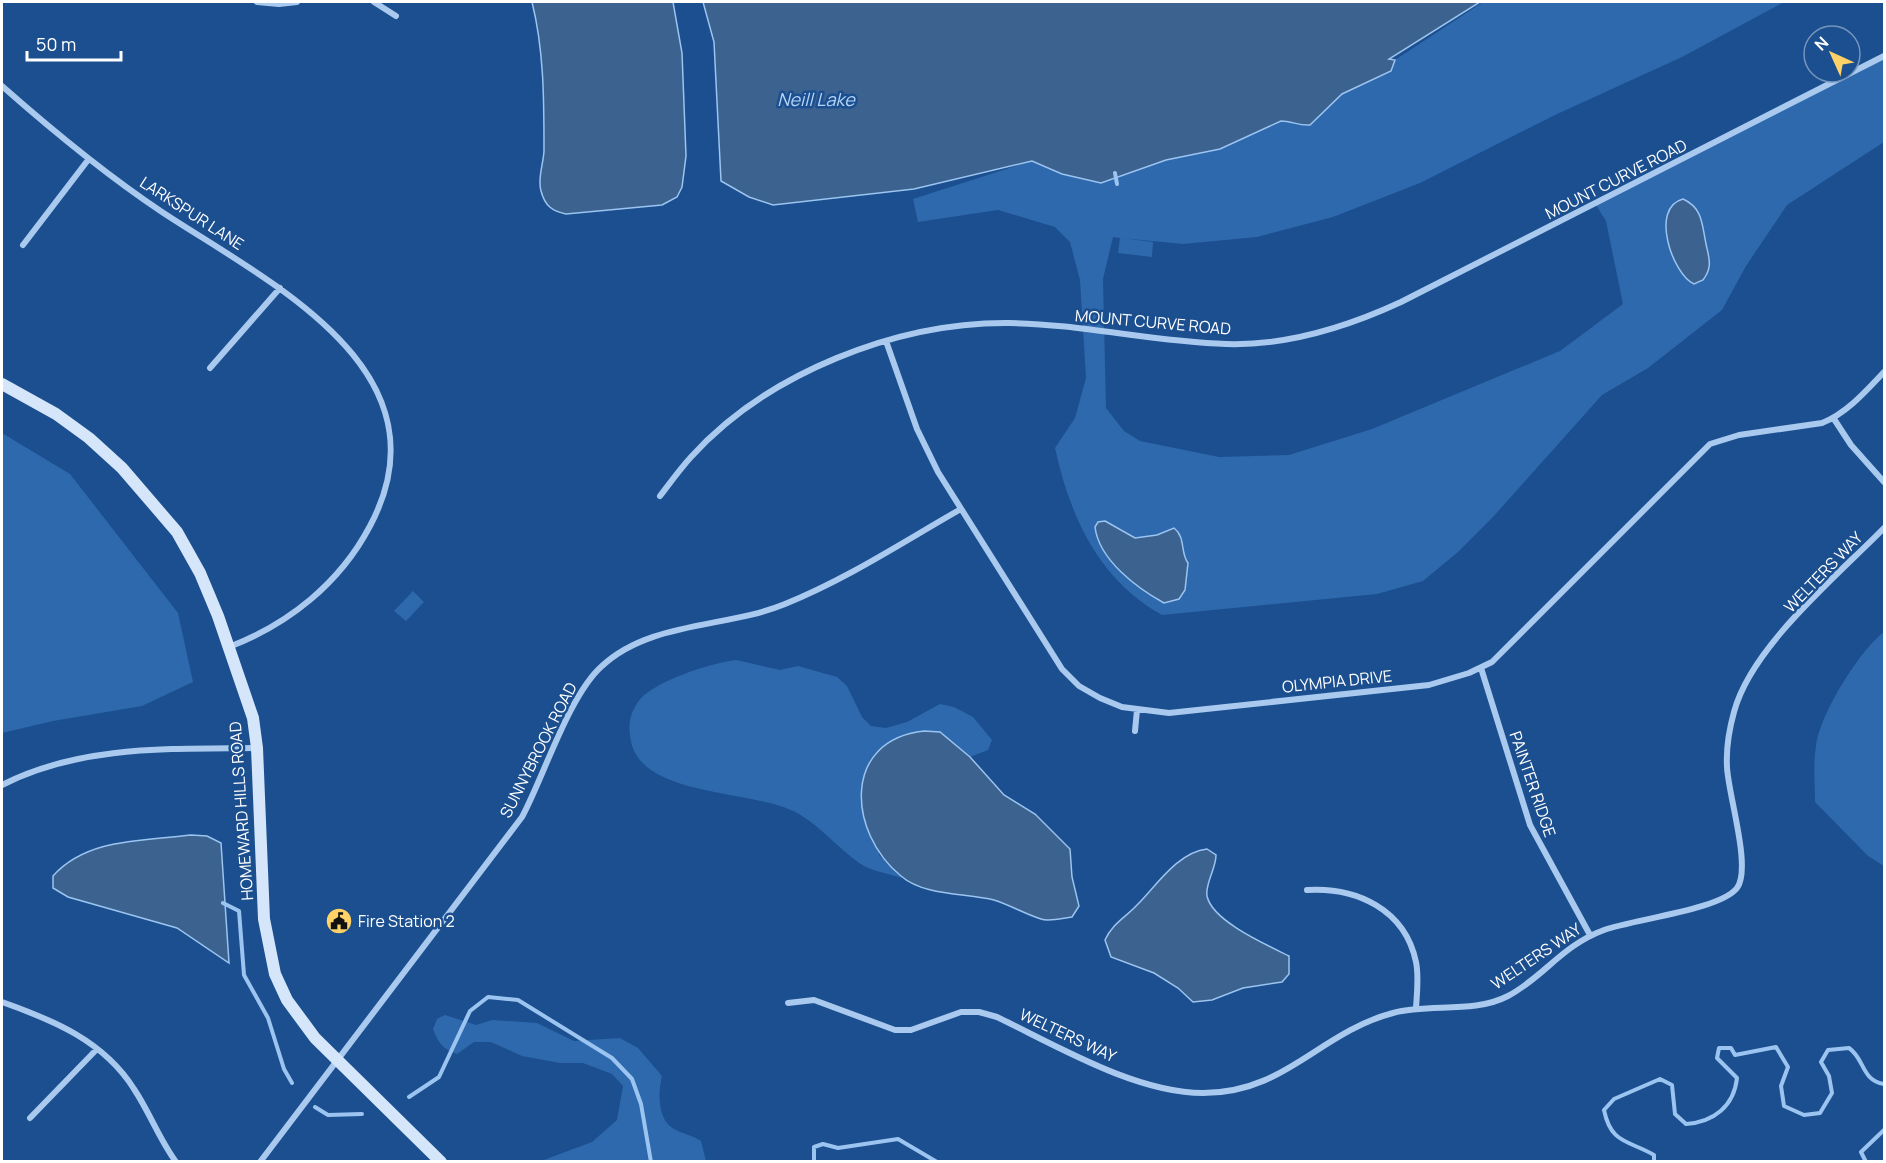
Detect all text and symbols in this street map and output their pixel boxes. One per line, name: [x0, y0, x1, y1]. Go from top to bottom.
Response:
scale bar: [27, 24, 122, 62]
north arrow: [1802, 24, 1862, 84]
text: 50 m: [36, 32, 76, 56]
text: N: [1810, 32, 1833, 55]
water label: Neill Lake: [777, 87, 856, 111]
street label: MOUNT CURVE ROAD: [1541, 134, 1691, 224]
street label: LARKSPUR LANE: [136, 171, 248, 255]
street label: MOUNT CURVE ROAD: [1074, 304, 1232, 340]
street label: WELTERS WAY: [1779, 527, 1867, 617]
street label: OLYMPIA DRIVE: [1281, 664, 1393, 698]
street label: SUNNYBROOK ROAD: [494, 678, 582, 822]
street label: HOMEWARD HILLS ROAD: [224, 720, 258, 901]
street label: PAINTER RIDGE: [1505, 728, 1561, 840]
public building icon: Fire Station 2: [324, 906, 354, 936]
place label: Fire Station 2: [358, 910, 455, 932]
street label: WELTERS WAY: [1487, 918, 1586, 994]
street label: WELTERS WAY: [1016, 1003, 1120, 1067]

